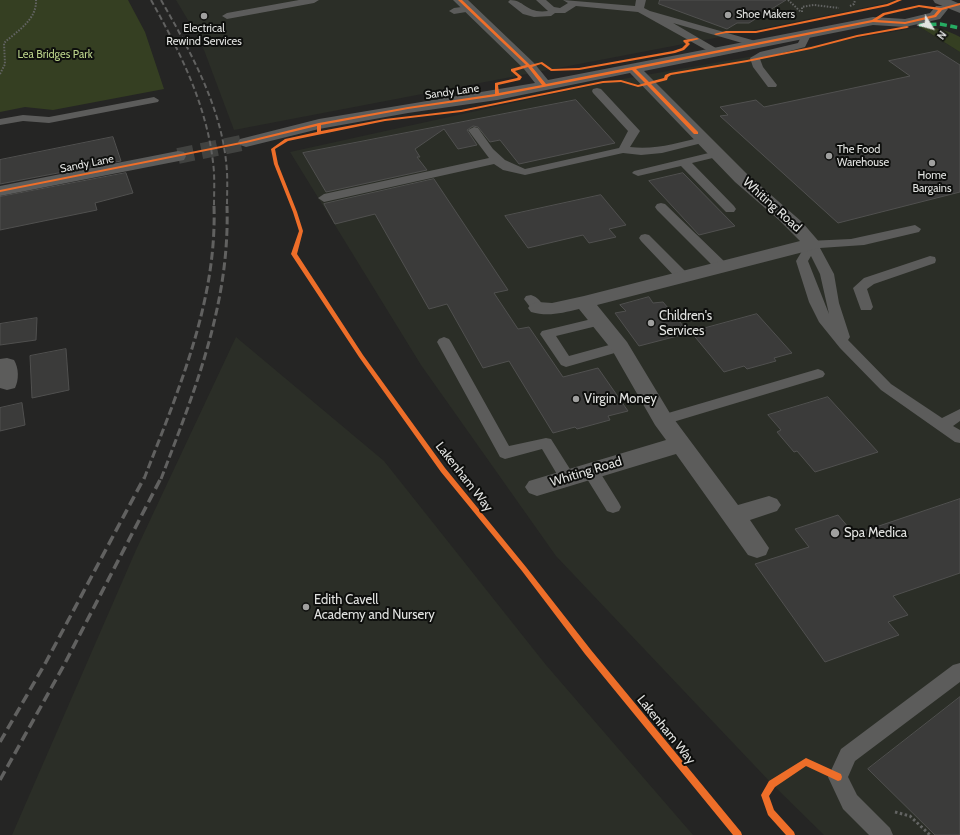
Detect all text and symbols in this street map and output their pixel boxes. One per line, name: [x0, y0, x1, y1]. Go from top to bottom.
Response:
place label: Shoe Makers: [736, 8, 795, 22]
north arrow: [912, 8, 952, 48]
marker: Shoe Makers: [723, 10, 733, 20]
marker: Electrical Rewind Services: [199, 11, 209, 21]
place label: Electrical Rewind Services: [166, 22, 242, 48]
text: N: [934, 28, 950, 43]
park label: Lea Bridges Park: [17, 48, 93, 62]
street label: Sandy Lane: [424, 82, 480, 102]
place label: The Food Warehouse: [837, 143, 889, 169]
marker: The Food Warehouse: [824, 151, 834, 161]
street label: Sandy Lane: [59, 152, 115, 176]
marker: Home Bargains: [927, 158, 937, 168]
place label: Home Bargains: [912, 169, 952, 195]
street label: Whiting Road: [739, 174, 805, 236]
place label: Children's Services: [659, 308, 712, 339]
marker: Children's Services: [646, 318, 656, 328]
place label: Virgin Money: [584, 391, 657, 407]
marker: Virgin Money: [571, 394, 581, 404]
street label: Lakenham Way: [432, 439, 496, 515]
street label: Whiting Road: [548, 454, 624, 490]
place label: Spa Medica: [844, 525, 907, 541]
marker: Spa Medica: [829, 527, 841, 539]
place label: Edith Cavell Academy and Nursery: [314, 592, 435, 623]
marker: Edith Cavell Academy and Nursery: [301, 602, 311, 612]
street label: Lakenham Way: [633, 692, 699, 768]

